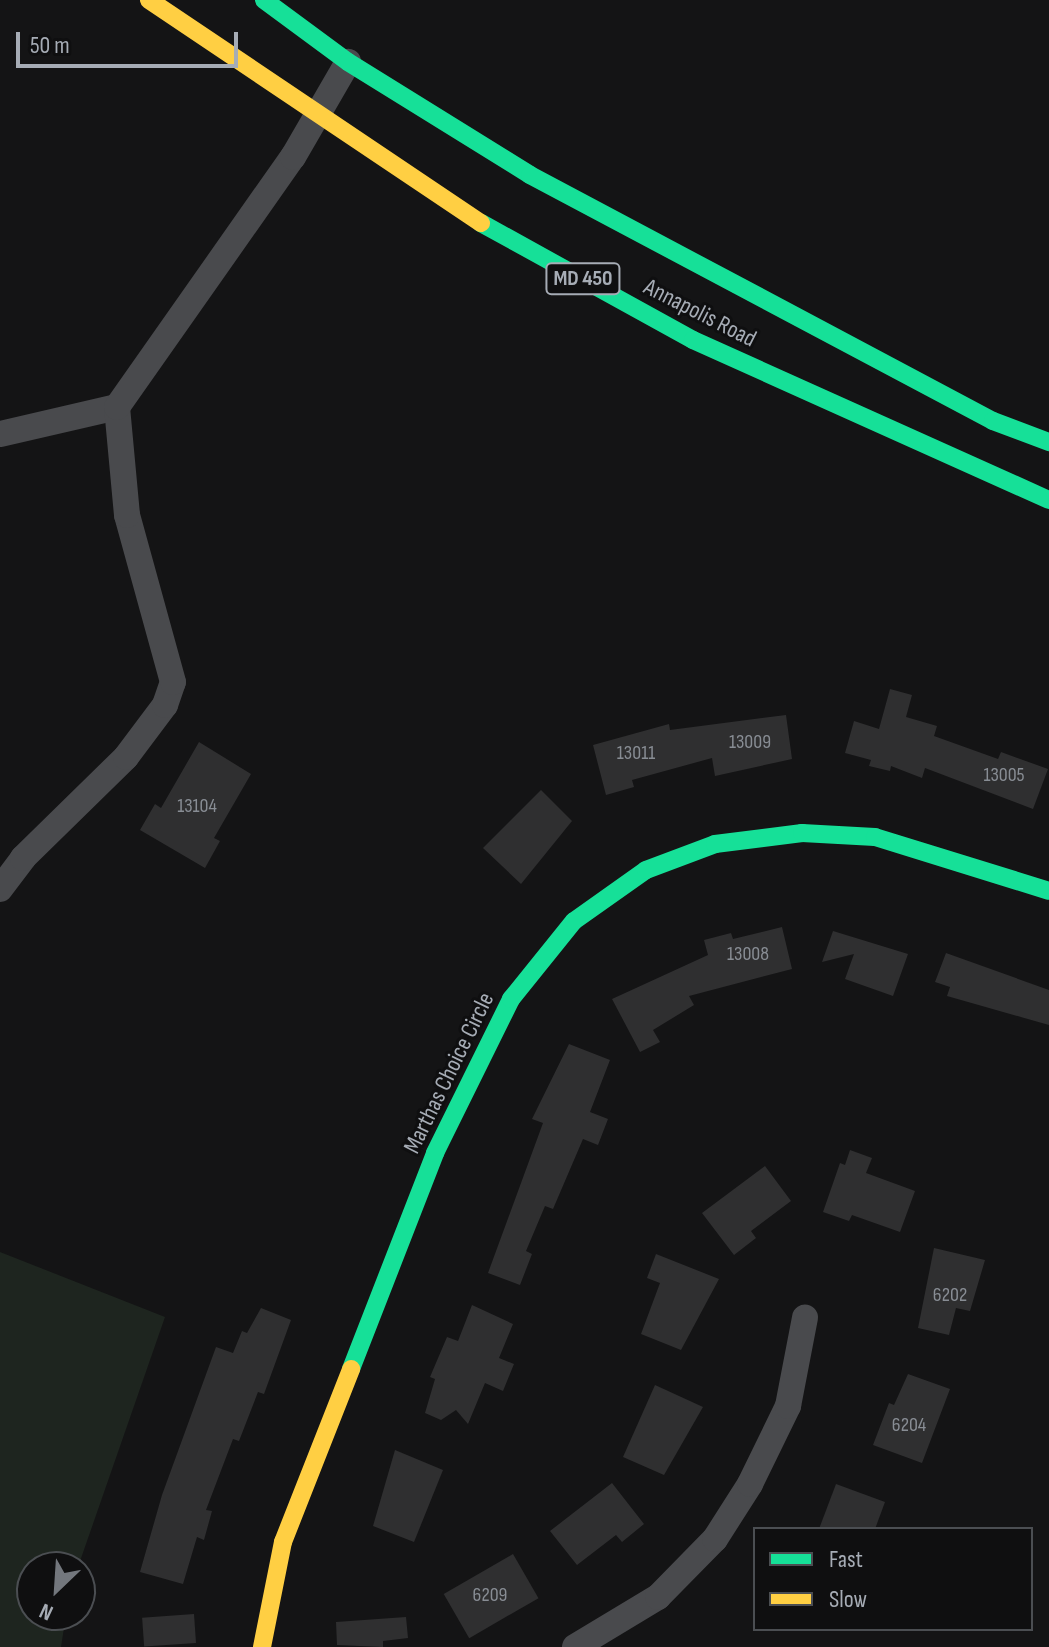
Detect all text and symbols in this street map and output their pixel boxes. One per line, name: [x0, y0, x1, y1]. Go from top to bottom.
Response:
scale bar: [20, 16, 242, 66]
text: 50 m: [30, 31, 70, 60]
road number: MD 450: [545, 261, 621, 297]
street label: Annapolis Road: [639, 272, 761, 354]
house number: 13009: [729, 730, 771, 754]
house number: 13011: [617, 741, 655, 765]
house number: 13005: [983, 763, 1025, 787]
house number: 13104: [177, 794, 217, 818]
house number: 13008: [727, 942, 769, 966]
street label: Marthas Choice Circle: [398, 988, 500, 1158]
house number: 6202: [933, 1283, 967, 1307]
house number: 6204: [892, 1413, 926, 1437]
legend: [753, 1527, 1033, 1631]
text: Fast: [829, 1545, 863, 1574]
north arrow: [16, 1551, 96, 1631]
house number: 6209: [473, 1583, 507, 1607]
text: Slow: [829, 1585, 867, 1614]
text: N: [35, 1597, 58, 1626]

